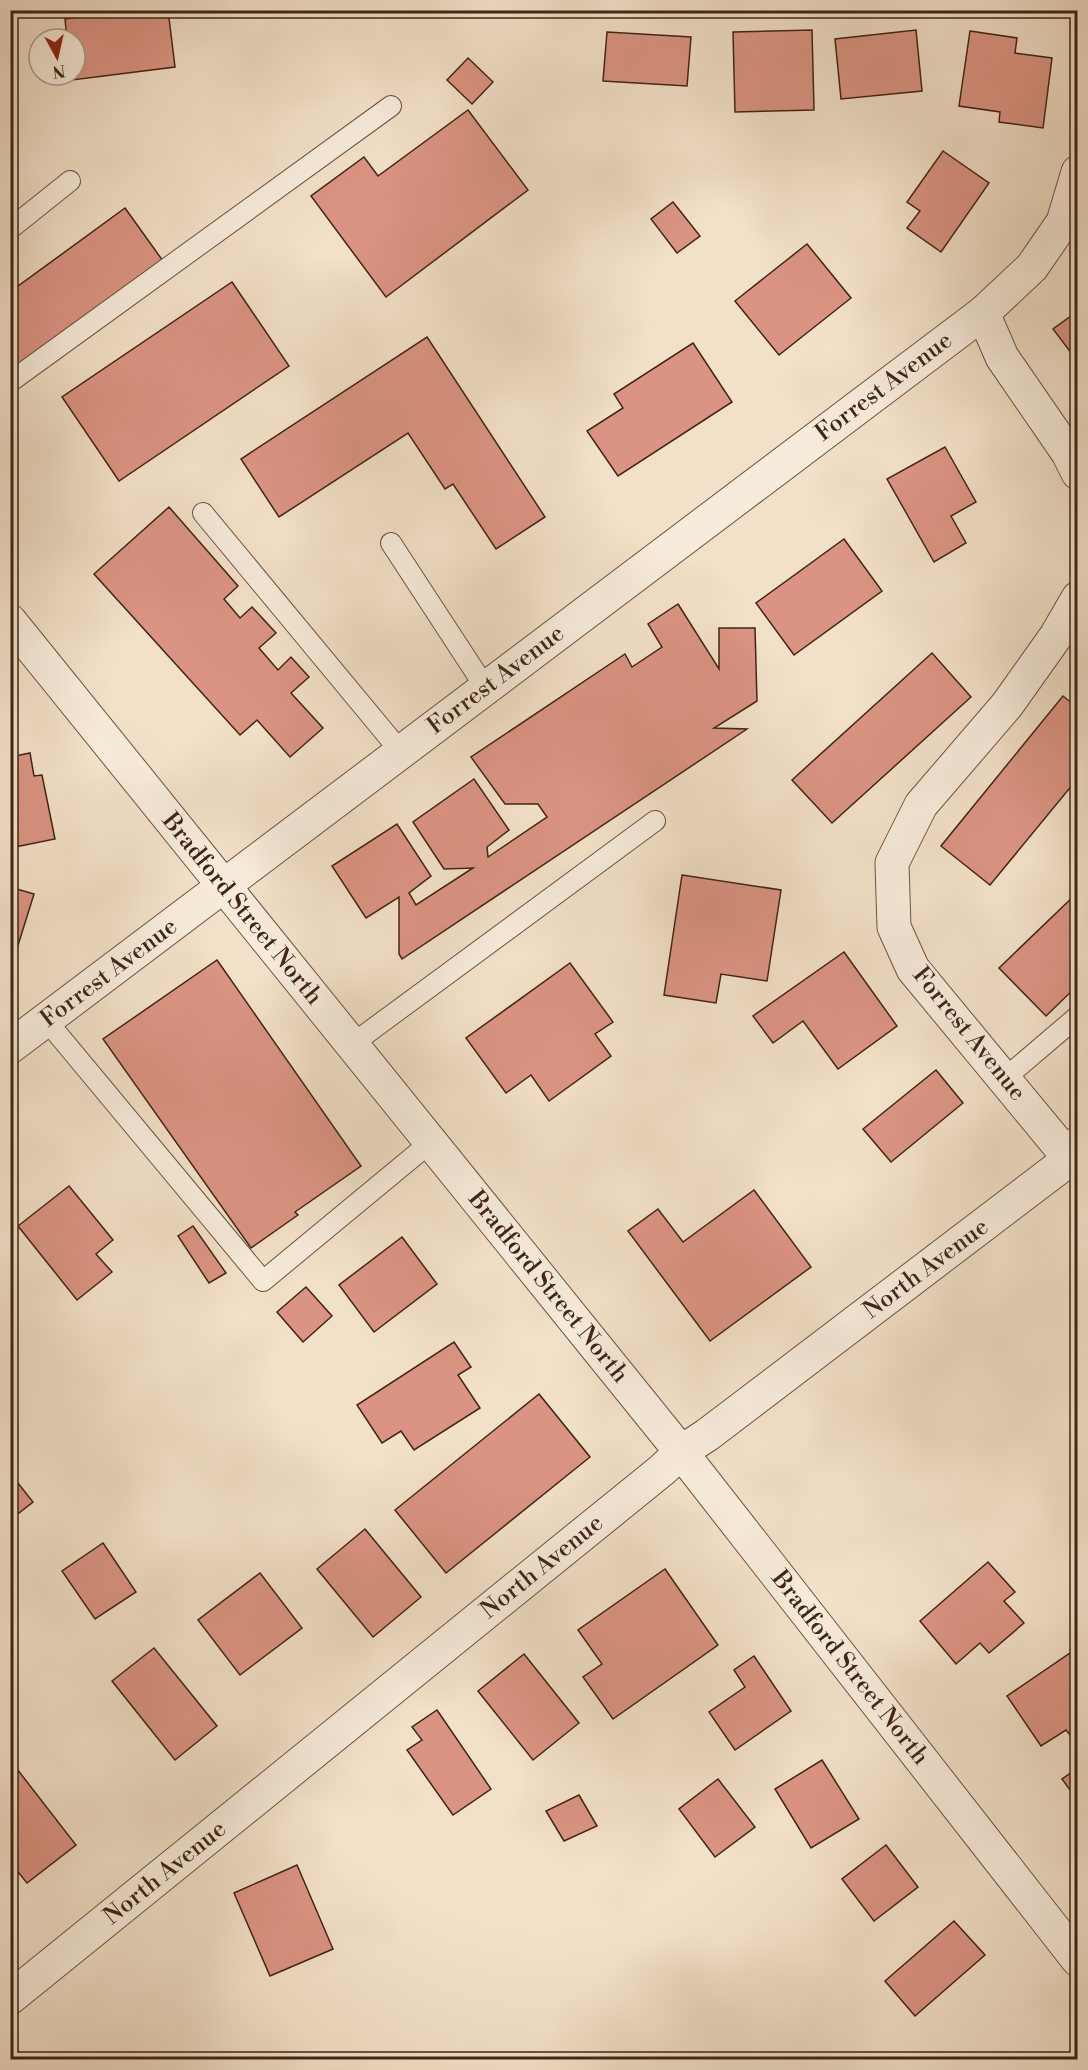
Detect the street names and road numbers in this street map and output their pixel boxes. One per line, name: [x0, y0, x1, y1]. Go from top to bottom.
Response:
street label: Forrest Avenue: [810, 326, 958, 448]
street label: Forrest Avenue: [422, 619, 570, 741]
street label: Bradford Street North: [155, 806, 329, 1011]
street label: Forrest Avenue: [35, 912, 183, 1034]
street label: Forrest Avenue: [906, 961, 1032, 1107]
street label: Bradford Street North: [461, 1184, 635, 1389]
street label: North Avenue: [857, 1212, 995, 1326]
street label: North Avenue: [475, 1508, 609, 1626]
street label: Bradford Street North: [764, 1564, 935, 1771]
street label: North Avenue: [98, 1814, 232, 1932]

